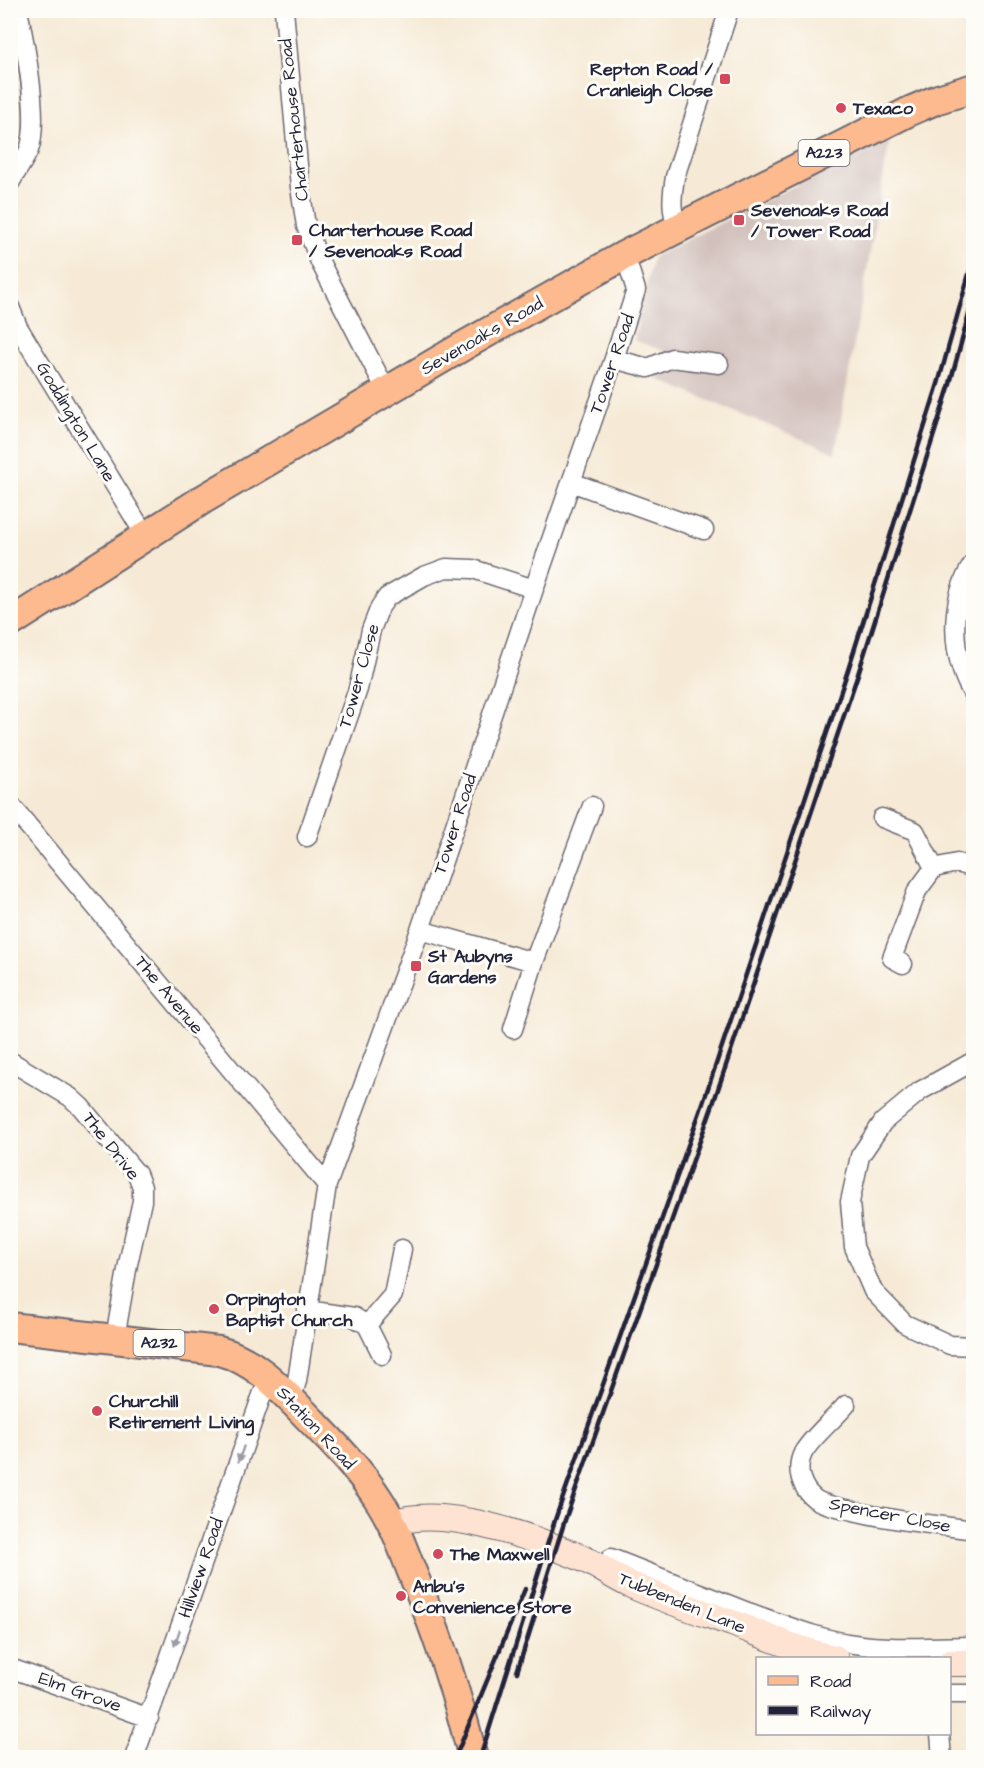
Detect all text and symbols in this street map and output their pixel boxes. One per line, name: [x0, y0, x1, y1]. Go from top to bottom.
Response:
street label: Charterhouse Road: [273, 38, 315, 202]
place label: Repton Road / Cranleigh Close: [587, 57, 714, 104]
marker: Repton Road / Cranleigh Close: [718, 72, 732, 86]
place label: Texaco: [852, 96, 914, 121]
marker: Texaco: [834, 101, 848, 115]
road number: A223: [798, 140, 850, 166]
place label: Sevenoaks Road / Tower Road: [750, 198, 889, 244]
marker: Sevenoaks Road / Tower Road: [732, 213, 746, 227]
place label: Charterhouse Road / Sevenoaks Road: [309, 218, 473, 264]
marker: Charterhouse Road / Sevenoaks Road: [290, 233, 304, 247]
street label: Sevenoaks Road: [416, 291, 548, 381]
street label: Tower Road: [583, 311, 641, 417]
street label: Goddington Lane: [29, 357, 122, 487]
street label: Tower Close: [332, 621, 386, 731]
street label: Tower Road: [427, 771, 483, 877]
place label: St Aubyns Gardens: [427, 944, 513, 990]
street label: The Avenue: [129, 950, 209, 1040]
marker: St Aubyns Gardens: [409, 959, 423, 973]
street label: The Drive: [76, 1107, 146, 1186]
place label: Orpington Baptist Church: [226, 1287, 354, 1333]
marker: Orpington Baptist Church: [207, 1302, 221, 1316]
road number: A232: [134, 1330, 184, 1356]
street label: Station Road: [271, 1381, 361, 1475]
place label: Churchill Retirement Living: [109, 1389, 255, 1436]
marker: Churchill Retirement Living: [90, 1404, 104, 1418]
one-way arrow: [236, 1445, 246, 1463]
street label: Spencer Close: [827, 1491, 953, 1539]
street label: Hillview Road: [172, 1515, 230, 1621]
place label: The Maxwell: [449, 1542, 550, 1567]
marker: The Maxwell: [431, 1547, 445, 1561]
street label: Tubbenden Lane: [615, 1566, 749, 1640]
place label: Anbu's Convenience Store: [413, 1574, 572, 1620]
marker: Anbu's Convenience Store: [394, 1589, 408, 1603]
one-way arrow: [171, 1629, 181, 1647]
legend: [756, 1657, 951, 1735]
street label: Elm Grove: [35, 1665, 125, 1719]
text: Road: [810, 1669, 851, 1694]
text: Railway: [810, 1699, 871, 1725]

